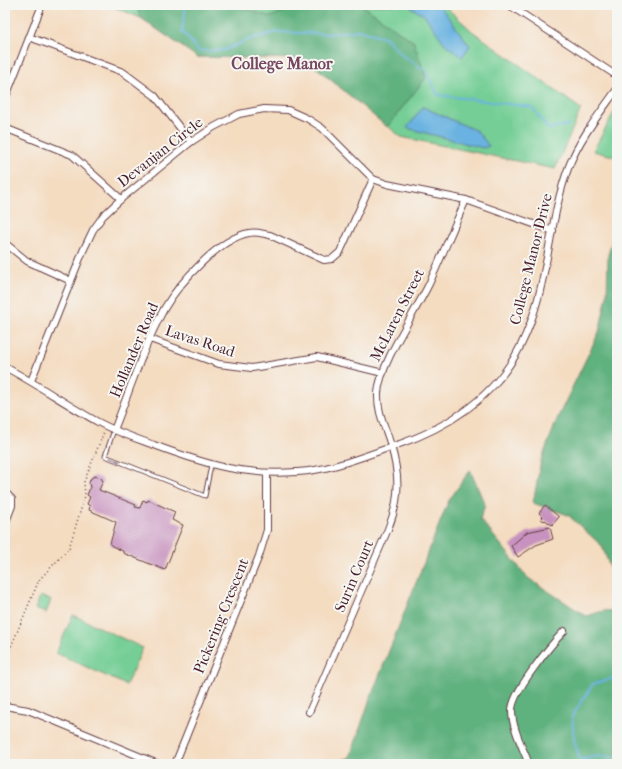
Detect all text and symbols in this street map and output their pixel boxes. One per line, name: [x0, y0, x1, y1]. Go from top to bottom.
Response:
district label: College Manor: [231, 54, 334, 74]
street label: Devanjan Circle: [114, 113, 207, 191]
street label: College Manor Drive: [506, 191, 556, 327]
street label: McLaren Street: [366, 265, 428, 364]
street label: Hollander Road: [106, 299, 162, 400]
street label: Lavas Road: [163, 321, 238, 361]
one-way arrow: [110, 458, 122, 464]
street label: Surin Court: [331, 537, 378, 615]
street label: Pickering Crescent: [190, 555, 253, 676]

